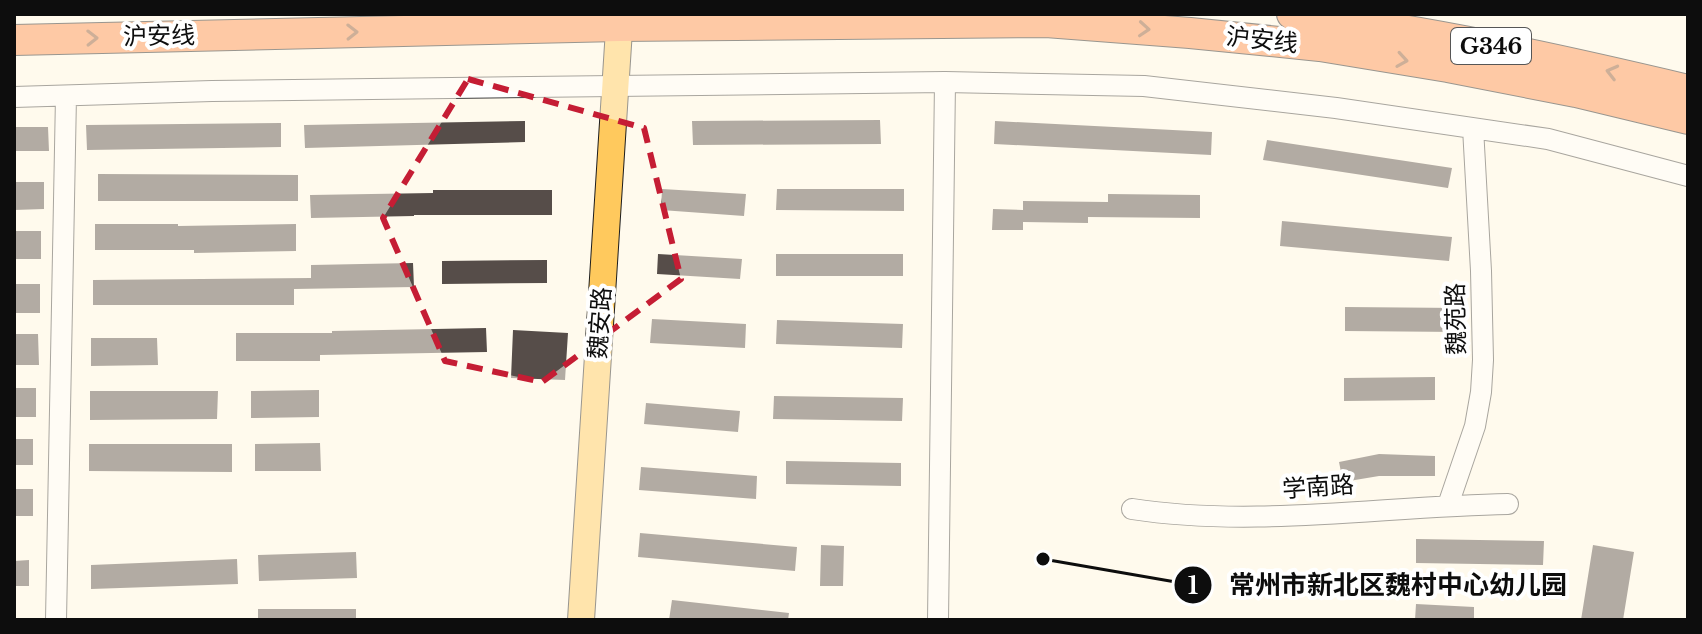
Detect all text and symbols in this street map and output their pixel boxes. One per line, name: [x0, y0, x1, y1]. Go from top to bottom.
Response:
street label: 沪安线: [123, 20, 195, 51]
one-way arrow: [1138, 20, 1151, 37]
street label: 沪安线: [1225, 21, 1299, 58]
one-way arrow: [346, 23, 359, 41]
road number: G346: [1451, 28, 1531, 64]
one-way arrow: [86, 29, 99, 47]
one-way arrow: [1395, 50, 1408, 67]
one-way arrow: [1606, 64, 1620, 81]
street label: 魏苑路: [1440, 283, 1471, 355]
street label: 魏安路: [583, 286, 616, 360]
street label: 学南路: [1281, 470, 1355, 503]
callout: 常州市新北区魏村中心幼儿园: [1173, 560, 1583, 610]
text: 常州市新北区魏村中心幼儿园: [1229, 569, 1567, 601]
text: 1: [1188, 571, 1198, 600]

